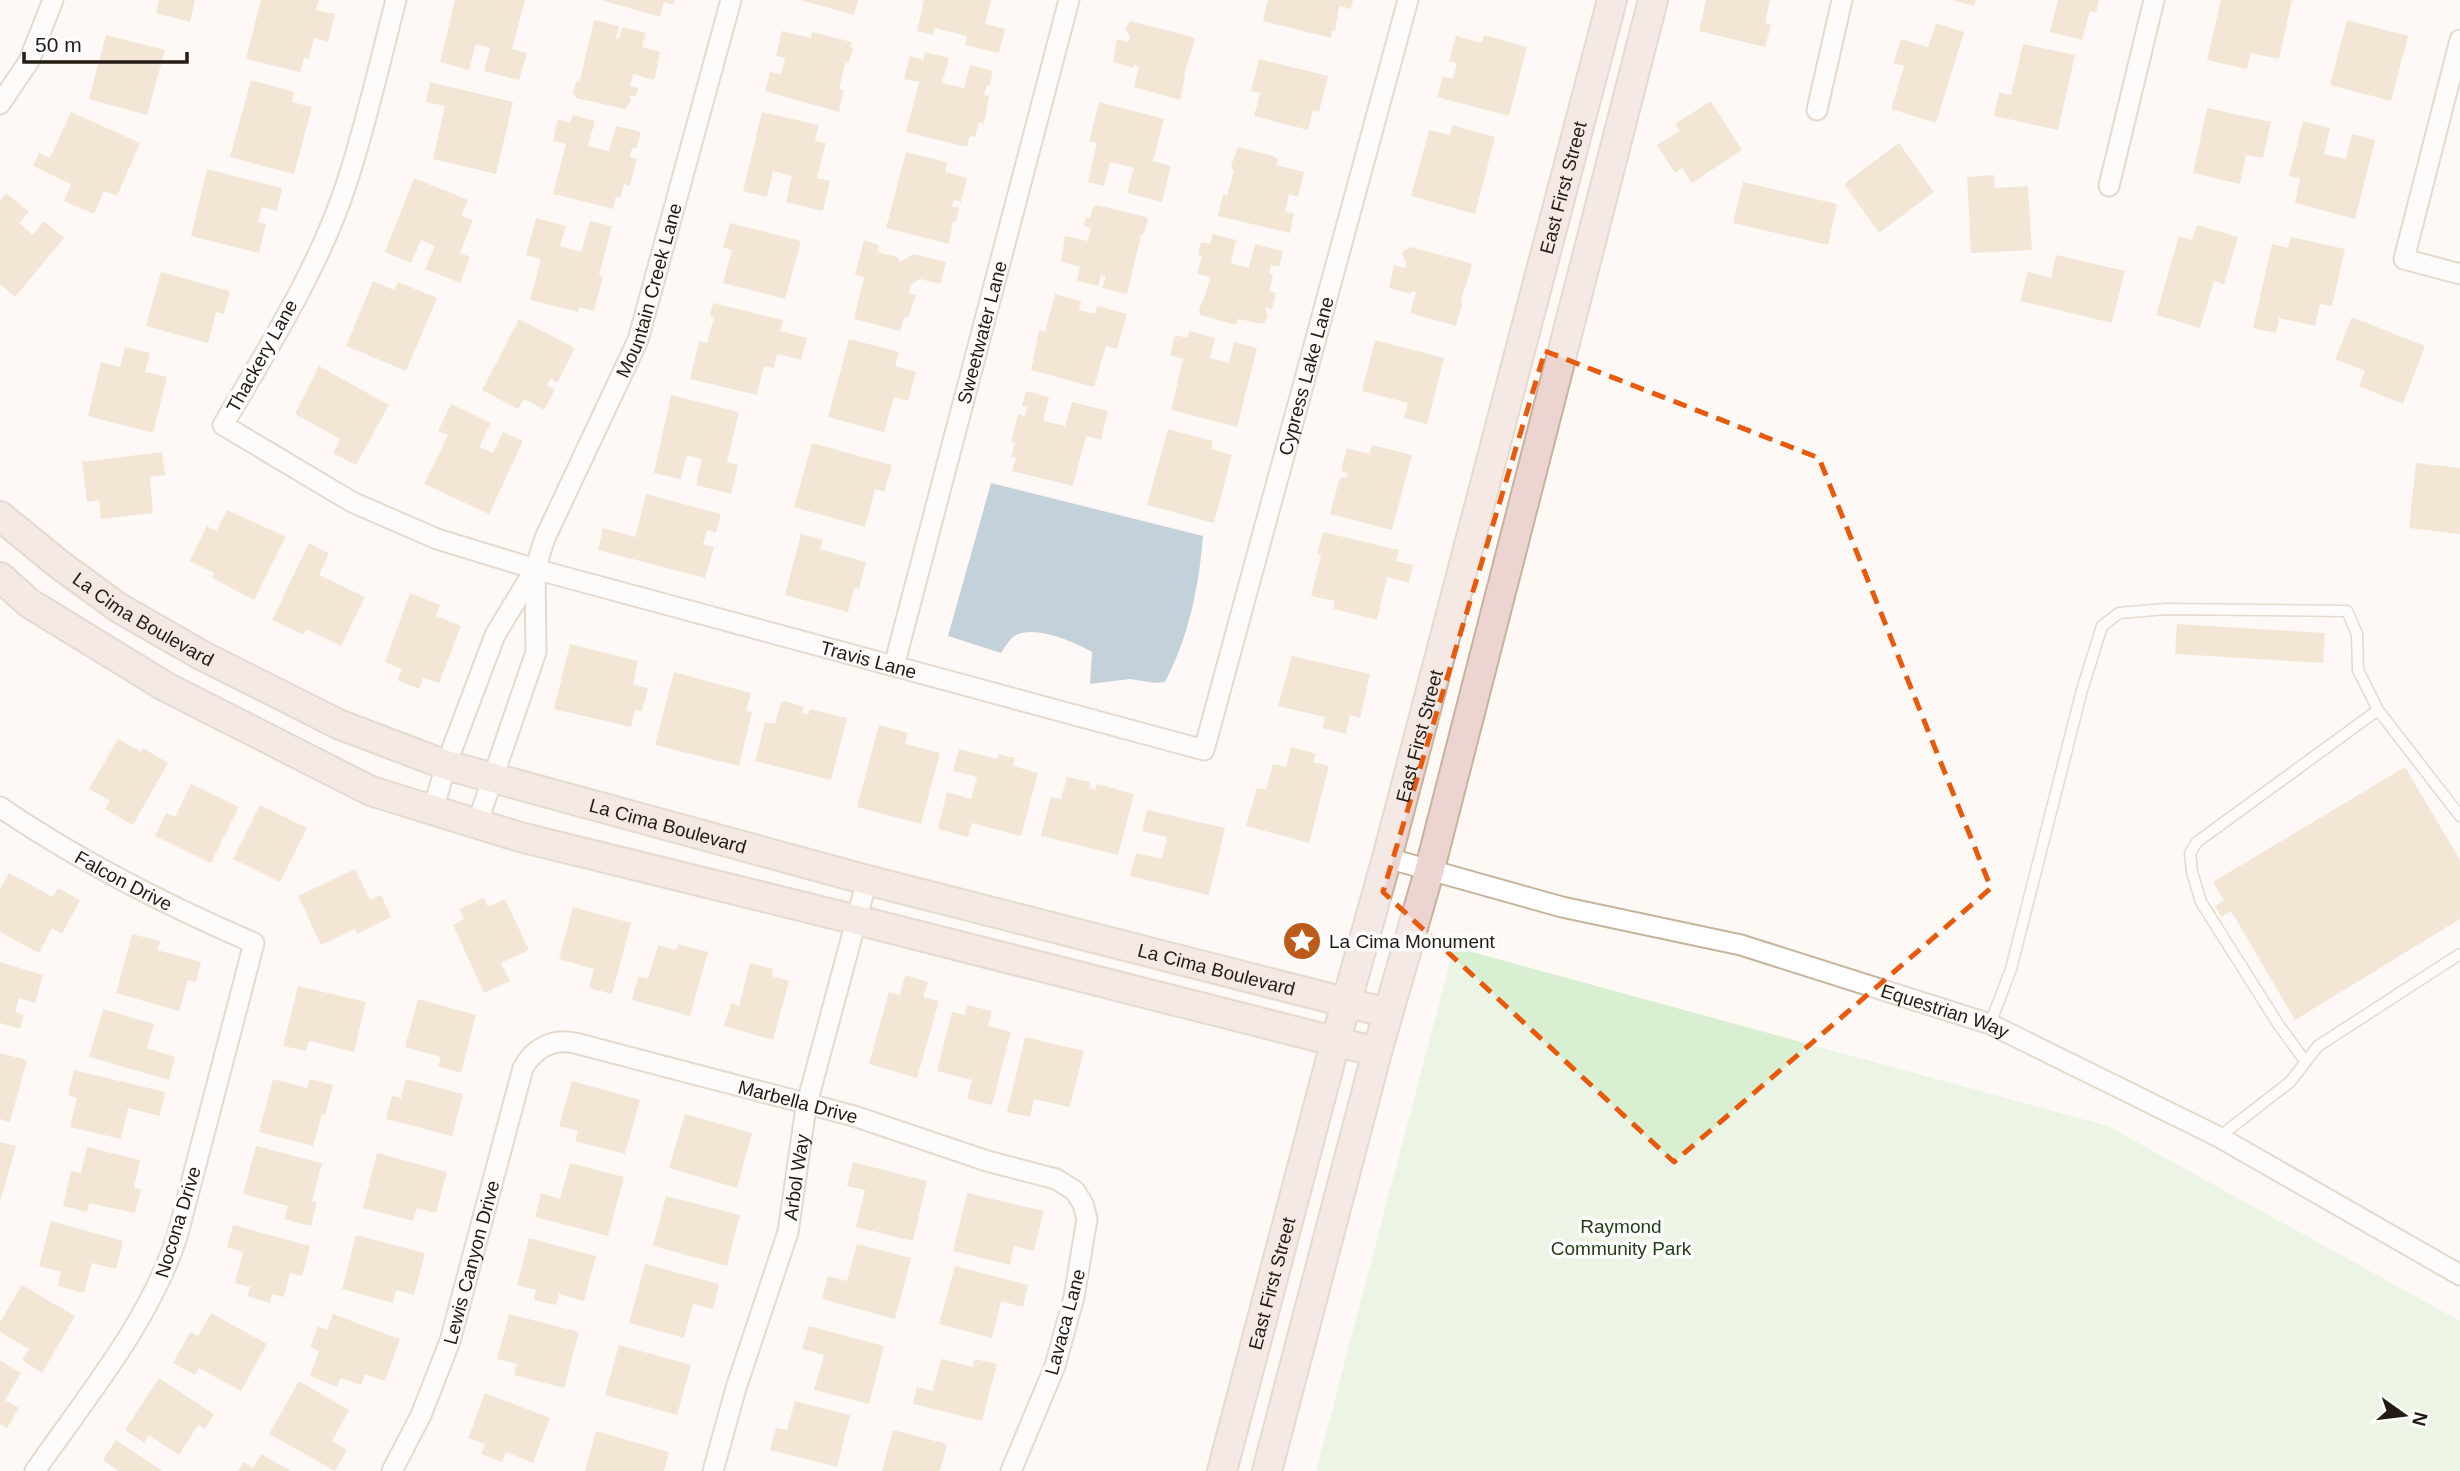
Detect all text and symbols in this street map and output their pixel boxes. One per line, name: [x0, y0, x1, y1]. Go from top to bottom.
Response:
scale bar: [24, 21, 187, 65]
text: 50 m: [35, 33, 82, 56]
street label: East First Street: [1535, 118, 1590, 256]
street label: Mountain Creek Lane: [611, 201, 685, 381]
street label: Sweetwater Lane: [953, 259, 1011, 406]
street label: Cypress Lake Lane: [1274, 294, 1337, 458]
street label: Thackery Lane: [222, 296, 302, 416]
street label: La Cima Boulevard: [69, 568, 217, 670]
street label: Travis Lane: [818, 636, 919, 682]
street label: East First Street: [1392, 667, 1447, 805]
street label: La Cima Boulevard: [587, 794, 749, 857]
street label: Falcon Drive: [72, 846, 176, 914]
place icon: La Cima Monument: [1281, 920, 1323, 962]
place label: La Cima Monument: [1329, 931, 1496, 952]
street label: La Cima Boulevard: [1136, 939, 1297, 999]
street label: Equestrian Way: [1878, 980, 2013, 1042]
street label: Marbella Drive: [736, 1076, 860, 1127]
street label: Arbol Way: [779, 1132, 813, 1222]
street label: Nocona Drive: [151, 1164, 205, 1280]
street label: Lewis Canyon Drive: [439, 1178, 503, 1347]
street label: East First Street: [1244, 1214, 1299, 1352]
park label: Raymond Community Park: [1551, 1216, 1692, 1259]
street label: Lavaca Lane: [1041, 1267, 1089, 1377]
north arrow: [2369, 1380, 2439, 1450]
text: N: [2408, 1410, 2432, 1428]

